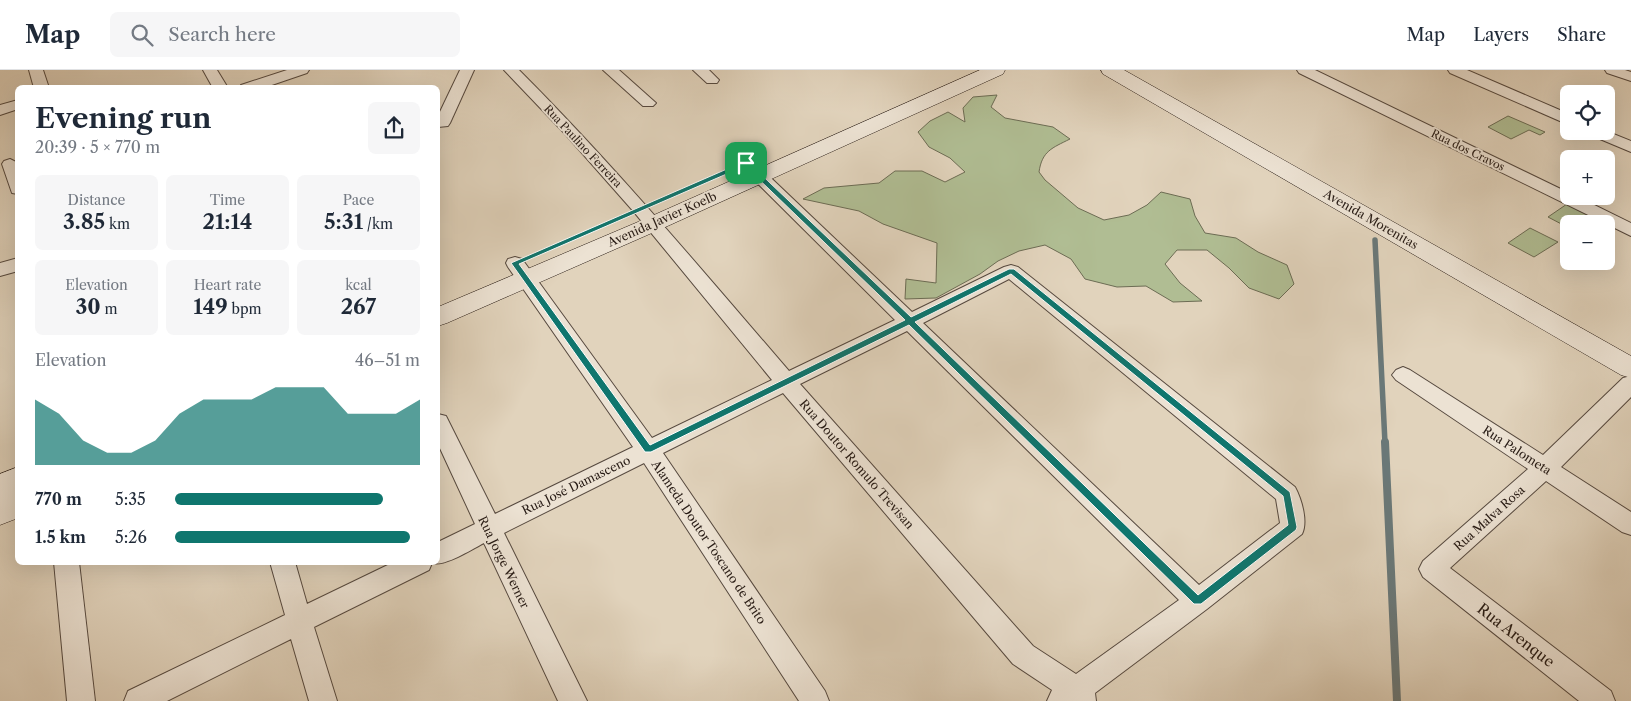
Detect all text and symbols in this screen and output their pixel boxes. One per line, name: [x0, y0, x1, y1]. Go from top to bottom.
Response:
search box: [110, 12, 460, 57]
text: Map: [25, 20, 80, 49]
icon: search: [128, 21, 156, 49]
text: Search here: [168, 23, 276, 46]
text: Map: [1407, 24, 1445, 46]
text: Layers: [1473, 24, 1529, 46]
text: Share: [1557, 24, 1606, 46]
map controls: [1560, 85, 1615, 270]
button: locate: [1560, 85, 1615, 140]
text: Evening run: [35, 101, 211, 135]
button: share: [368, 102, 420, 154]
street label: Rua Paulino Ferreira: [541, 102, 625, 190]
street label: Rua dos Cravos: [1429, 126, 1507, 174]
text: 20:39 · 5 × 770 m: [35, 137, 160, 157]
pin: [725, 142, 767, 184]
icon: arrive: [732, 149, 760, 177]
button: +: [1560, 150, 1615, 205]
street label: Avenida Morenitas: [1320, 185, 1421, 252]
street label: Avenida Javier Koelb: [604, 188, 719, 250]
text: Distance: [68, 191, 125, 209]
text: Time: [210, 191, 245, 209]
text: Pace: [343, 191, 374, 209]
text: 3.85: [63, 209, 105, 234]
text: 21:14: [203, 209, 252, 234]
text: 5:31: [324, 209, 363, 234]
text: km: [105, 215, 130, 233]
text: /km: [363, 215, 393, 233]
button: −: [1560, 215, 1615, 270]
text: Elevation: [65, 276, 128, 294]
text: Heart rate: [194, 276, 261, 294]
text: kcal: [345, 276, 372, 294]
text: 30: [75, 294, 101, 319]
text: 149: [193, 294, 228, 319]
text: 267: [341, 294, 376, 319]
text: m: [101, 300, 118, 318]
text: bpm: [228, 300, 262, 318]
text: Elevation: [35, 350, 106, 370]
text: 46–51 m: [355, 350, 420, 370]
street label: Rua Doutor Romulo Trevisan: [797, 396, 918, 532]
street label: Rua Palometa: [1480, 422, 1555, 478]
street label: Rua José Damasceno: [519, 452, 633, 518]
street label: Alameda Doutor Toscano de Brito: [648, 457, 769, 627]
street label: Rua Malva Rosa: [1450, 482, 1528, 554]
text: 770 m: [35, 489, 82, 509]
text: 5:35: [115, 489, 146, 509]
street label: Rua Jorge Werner: [475, 513, 533, 611]
text: 1.5 km: [35, 527, 86, 547]
text: 5:26: [115, 527, 147, 547]
street label: Rua Arenque: [1473, 599, 1559, 671]

